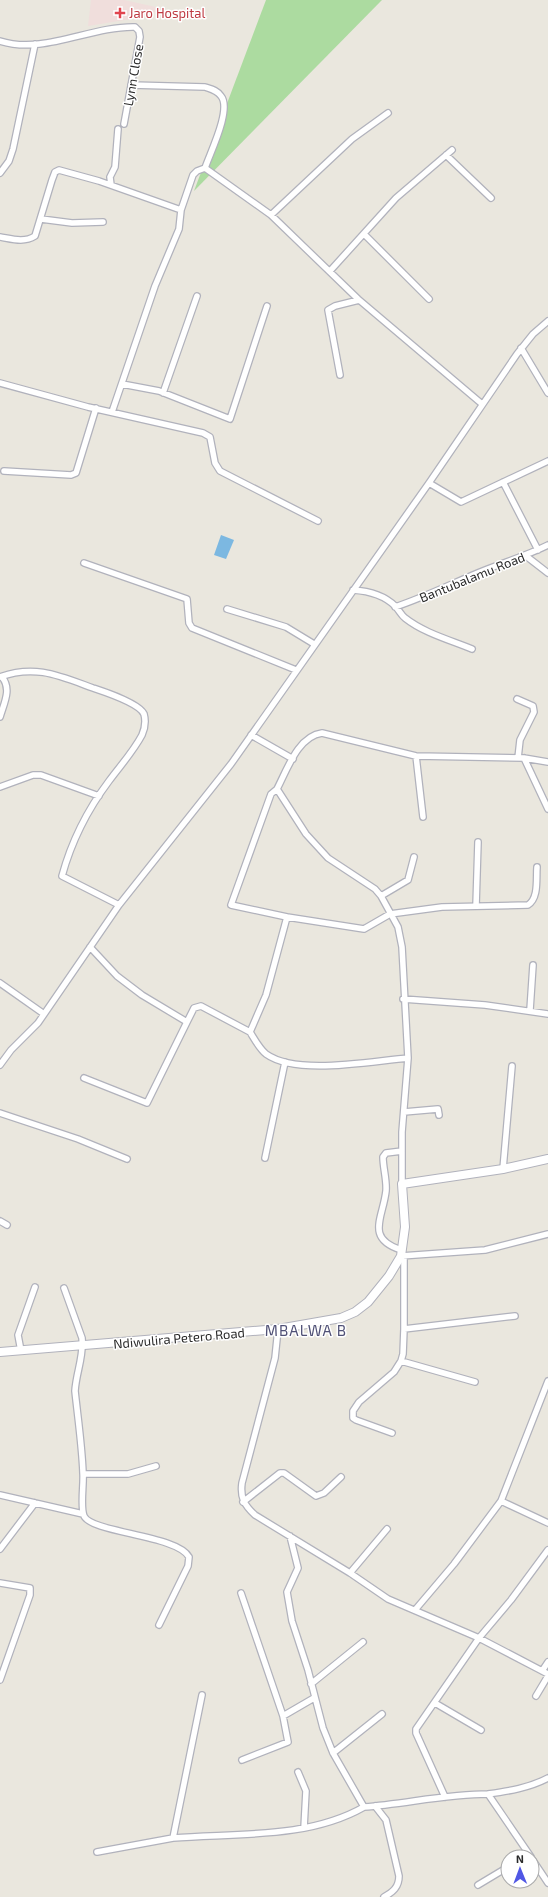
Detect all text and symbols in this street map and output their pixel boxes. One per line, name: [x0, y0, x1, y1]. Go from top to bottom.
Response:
place label: Jaro Hospital: [129, 5, 205, 21]
marker: Jaro Hospital: [114, 7, 126, 19]
street label: Lynn Close: [120, 43, 146, 107]
street label: Bantubalamu Road: [417, 549, 527, 605]
district label: MBALWA B: [265, 1321, 347, 1339]
street label: Ndiwulira Petero Road: [113, 1324, 245, 1352]
north arrow: [500, 1849, 540, 1889]
text: N: [516, 1852, 524, 1865]

